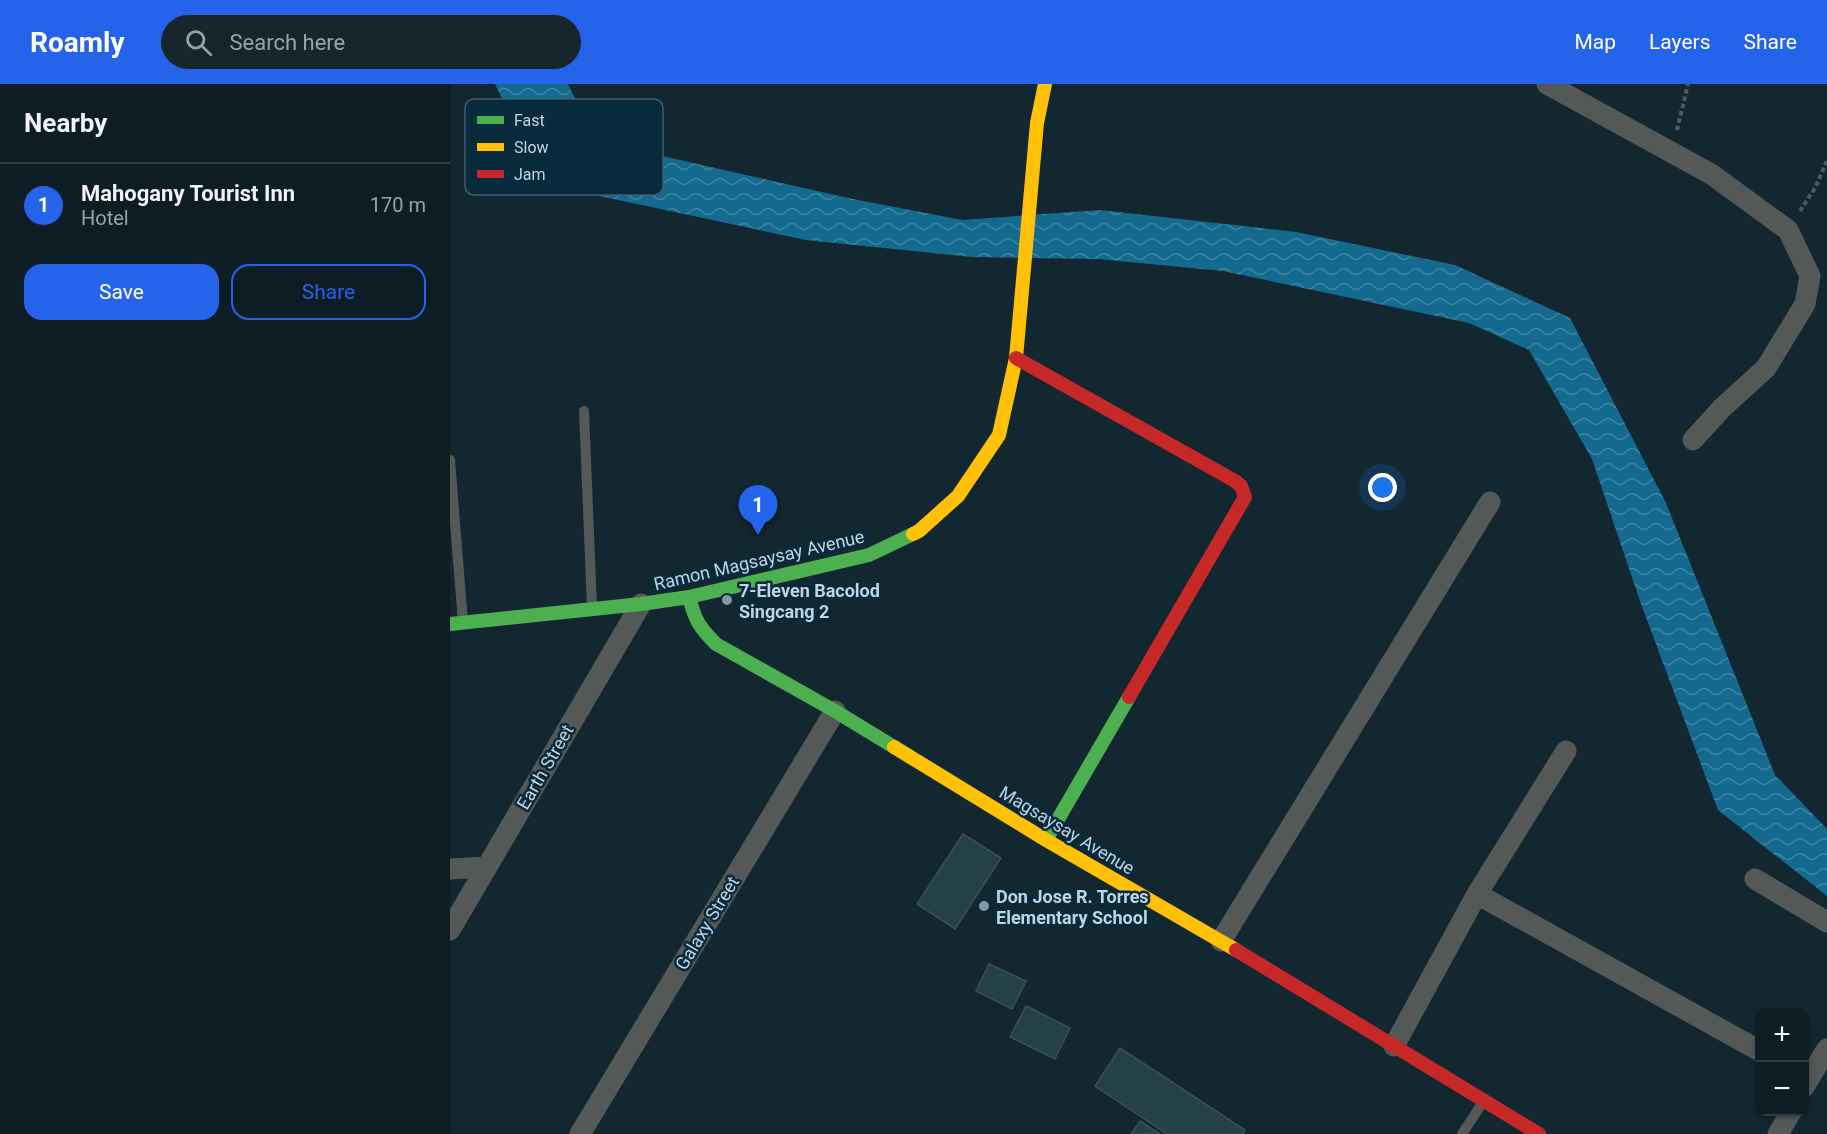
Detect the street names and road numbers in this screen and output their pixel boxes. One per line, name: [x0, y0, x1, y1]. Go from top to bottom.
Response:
street label: Ramon Magsaysay Avenue: [652, 526, 866, 594]
street label: Earth Street: [512, 721, 578, 813]
street label: Magsaysay Avenue: [996, 781, 1138, 879]
street label: Galaxy Street: [671, 872, 743, 974]

